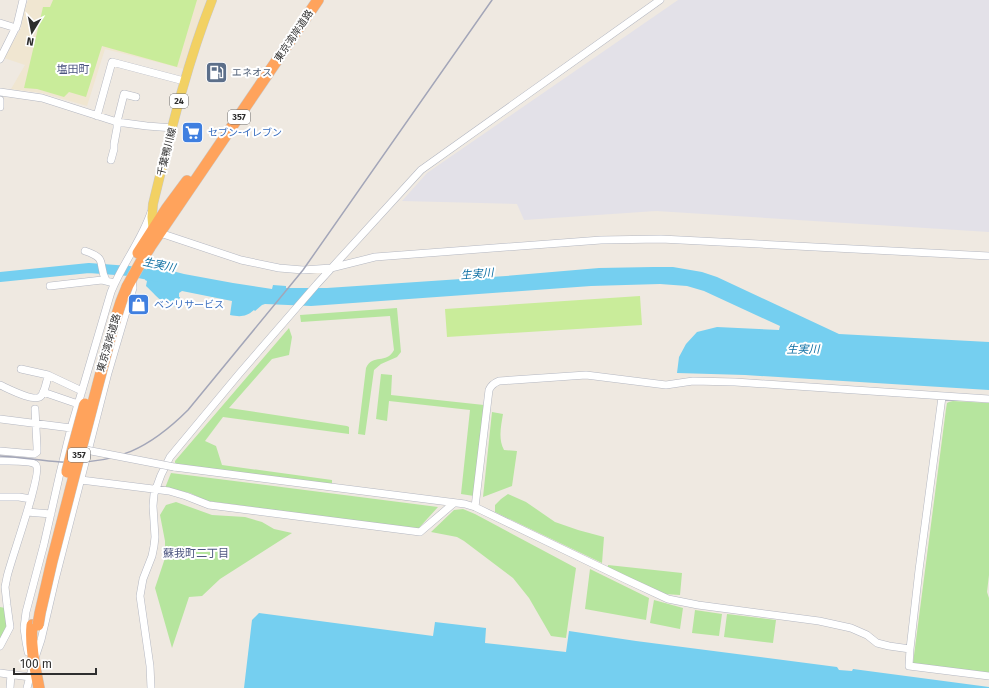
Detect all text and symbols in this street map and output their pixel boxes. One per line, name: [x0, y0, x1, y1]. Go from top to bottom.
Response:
street label: 東京湾岸道路: [272, 8, 316, 64]
north arrow: [12, 12, 52, 52]
text: N: [26, 34, 35, 48]
fuel station icon: エネオス: [203, 60, 229, 86]
district label: 塩田町: [57, 63, 90, 76]
place label: エネオス: [232, 67, 272, 79]
road number: 24: [170, 94, 188, 108]
road number: 357: [228, 110, 250, 124]
supermarket icon: セブン-イレブン: [180, 120, 206, 146]
street label: 千葉鴨川線: [155, 126, 179, 178]
place label: セブン-イレブン: [208, 127, 282, 139]
water label: 生実川: [142, 255, 177, 275]
water label: 生実川: [460, 266, 495, 282]
shop icon: ベンリサービス: [126, 292, 152, 318]
place label: ベンリサービス: [154, 299, 224, 311]
street label: 東京湾岸道路: [95, 313, 123, 373]
water label: 生実川: [787, 343, 820, 356]
road number: 357: [68, 448, 90, 462]
district label: 蘇我町二丁目: [163, 547, 229, 560]
scale bar: [14, 650, 96, 676]
text: 100 m: [20, 657, 52, 671]

